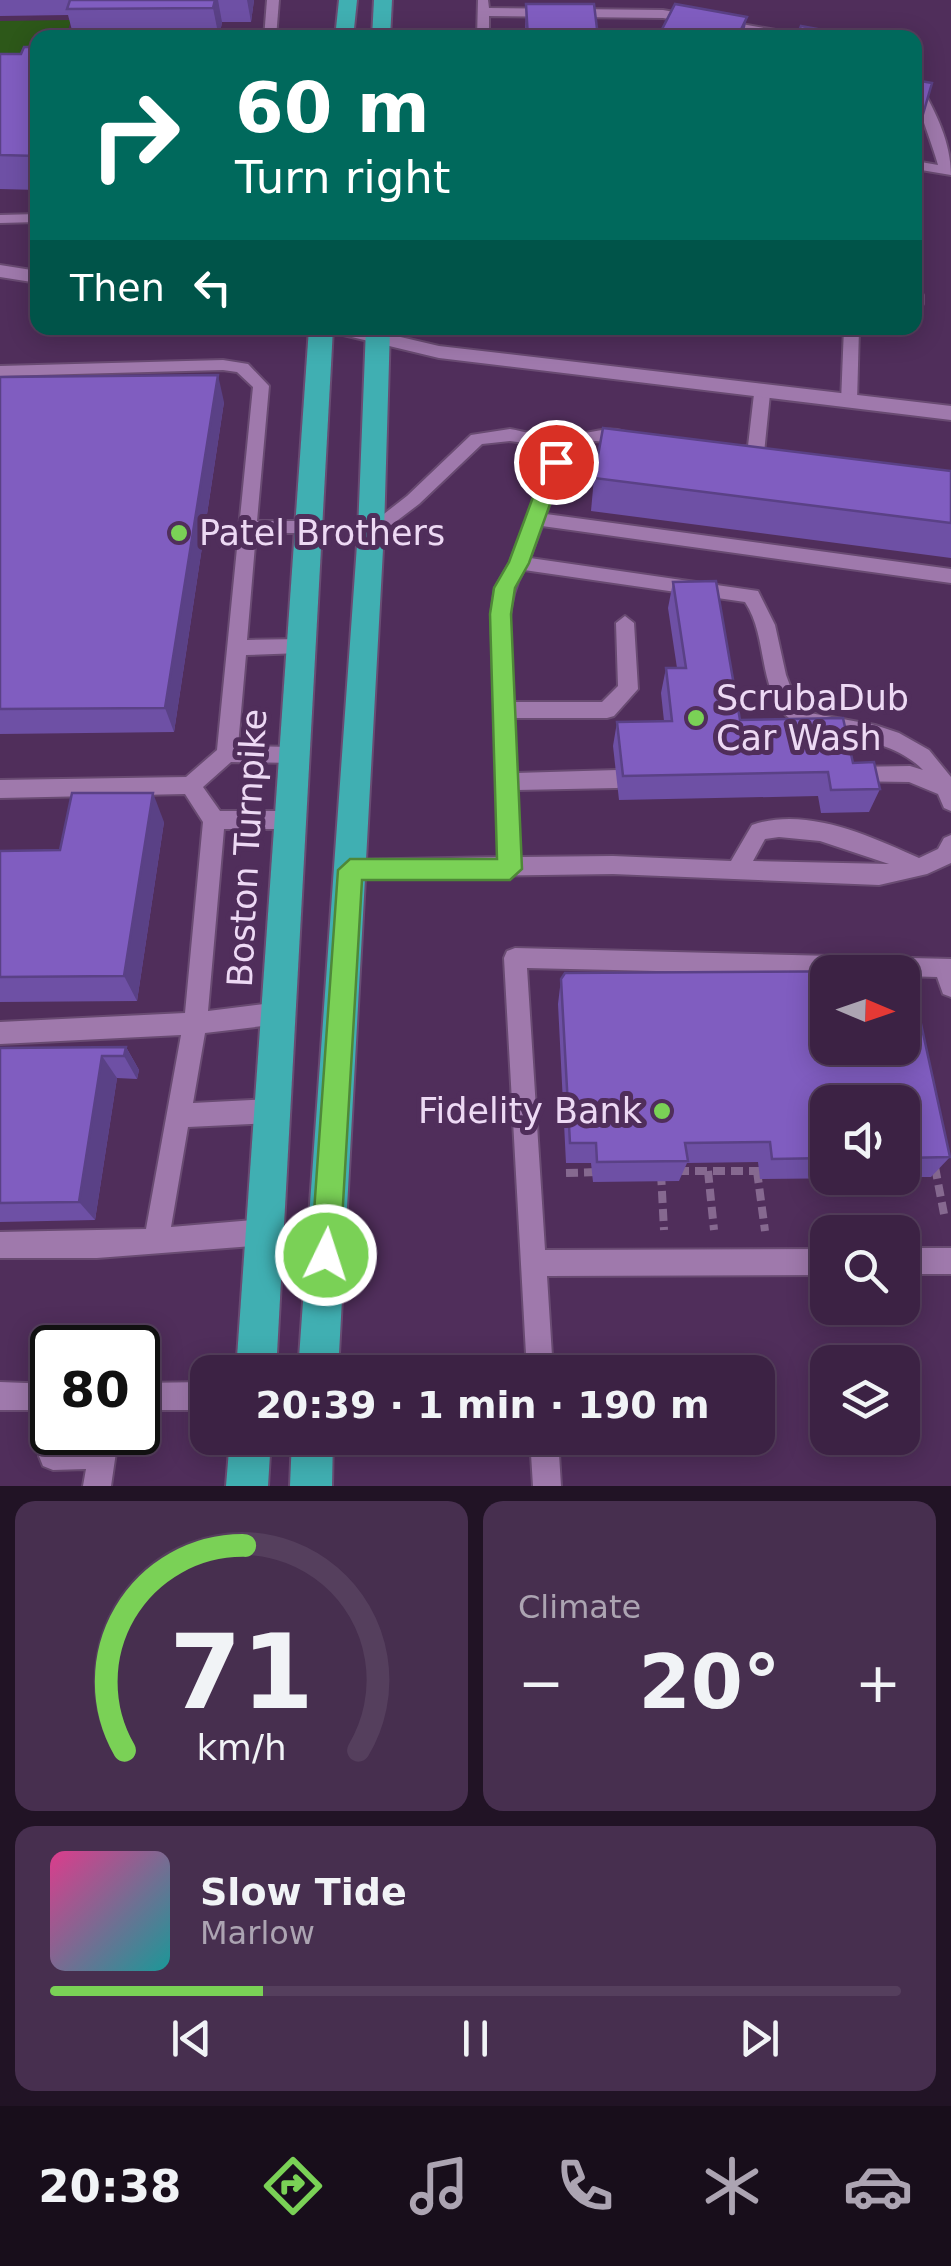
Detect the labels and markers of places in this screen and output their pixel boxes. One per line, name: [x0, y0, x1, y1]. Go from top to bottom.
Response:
pin: [514, 420, 599, 505]
place label: Patel Brothers: [199, 513, 445, 553]
marker: Patel Brothers: [168, 522, 190, 544]
place label: ScrubaDub Car Wash: [716, 678, 909, 758]
marker: ScrubaDub Car Wash: [685, 707, 707, 729]
place label: Fidelity Bank: [418, 1091, 643, 1131]
marker: Fidelity Bank: [651, 1100, 673, 1122]

